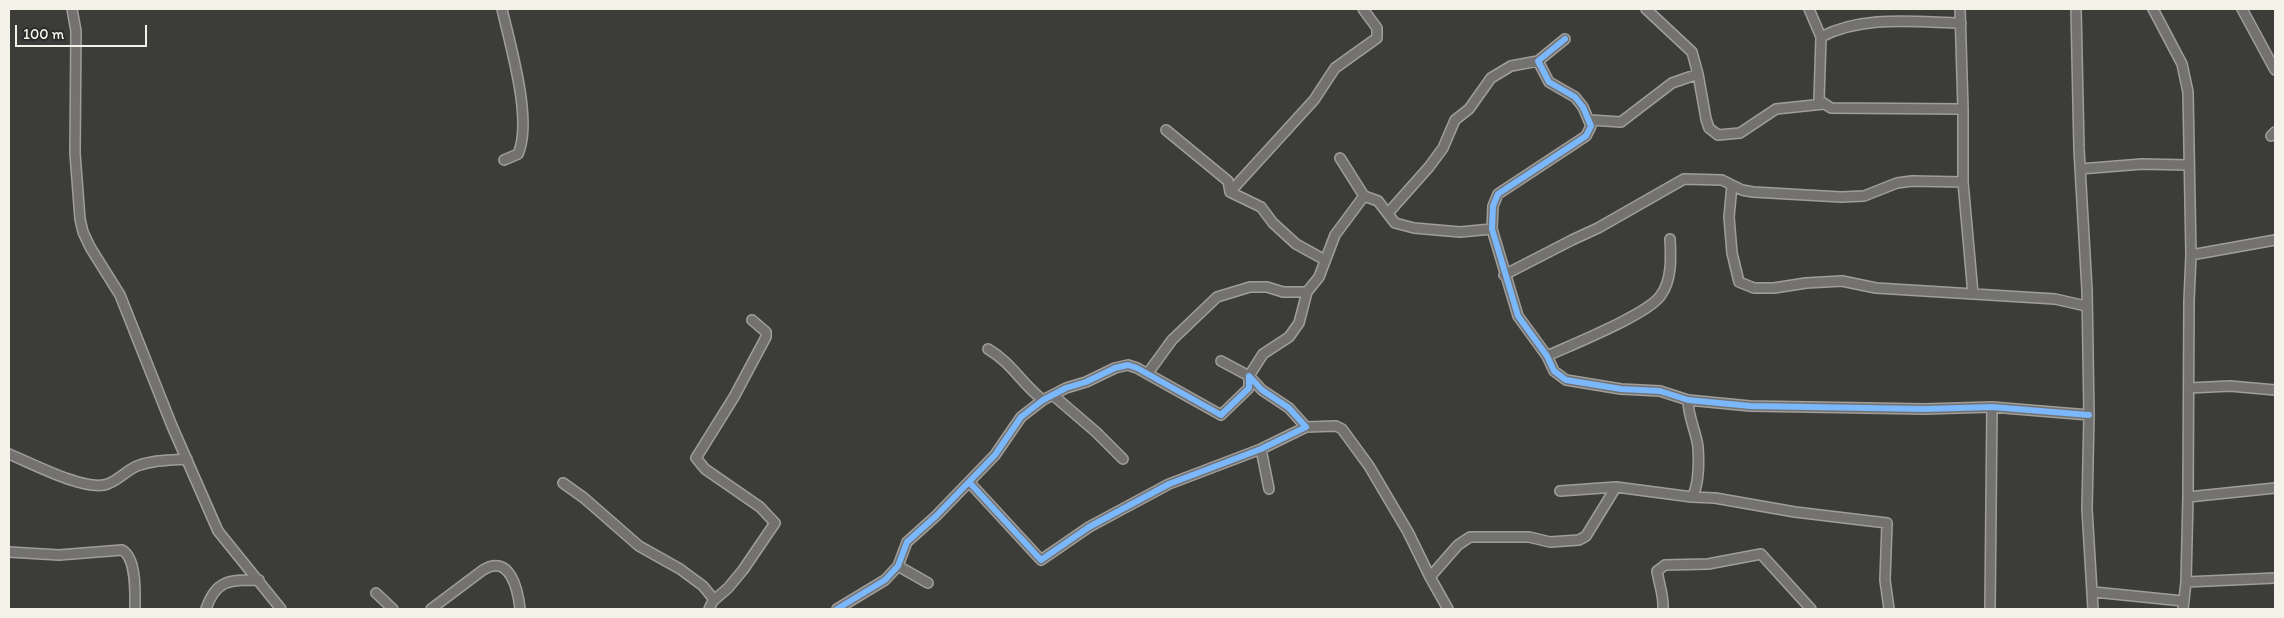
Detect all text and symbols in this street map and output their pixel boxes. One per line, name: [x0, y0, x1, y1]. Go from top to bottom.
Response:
scale bar: [18, 15, 150, 47]
text: 100 m: [23, 25, 64, 43]

